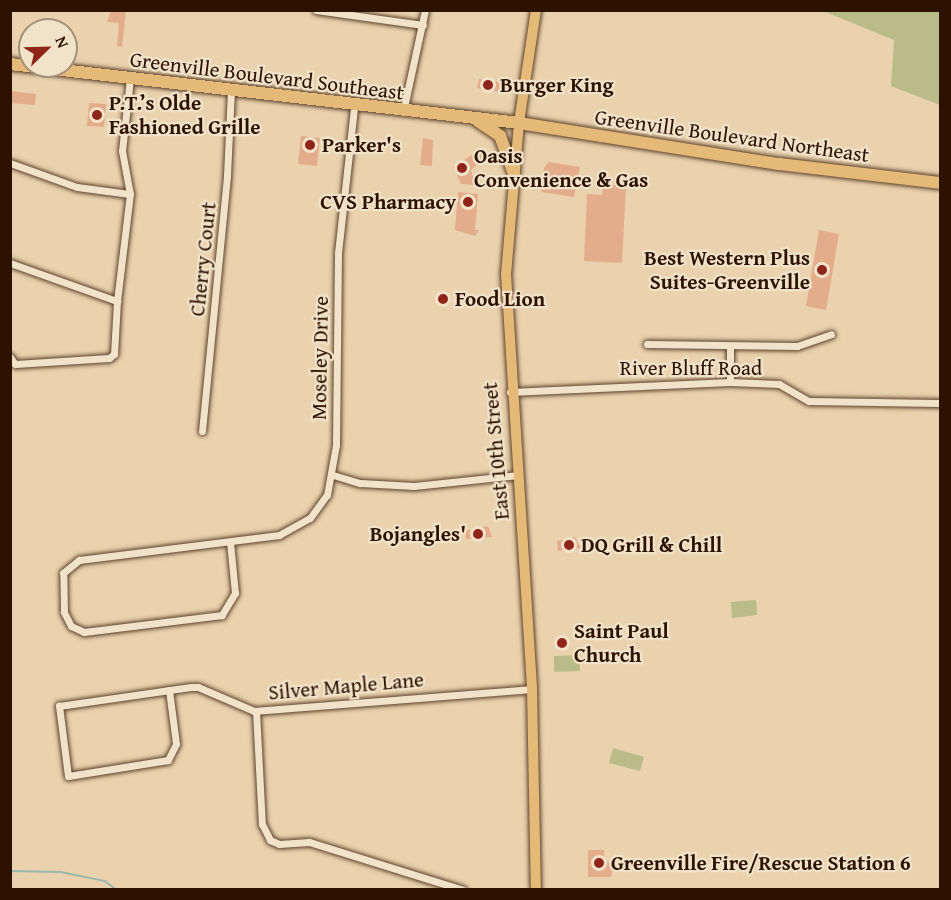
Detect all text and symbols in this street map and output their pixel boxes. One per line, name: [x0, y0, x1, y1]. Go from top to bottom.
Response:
north arrow: [18, 18, 78, 78]
text: N: [50, 32, 76, 51]
street label: Greenville Boulevard Southeast: [129, 47, 405, 105]
place label: Burger King: [500, 72, 614, 98]
marker: Burger King: [481, 78, 495, 92]
place label: P.T.’s Olde Fashioned Grille: [109, 90, 261, 140]
street label: Greenville Boulevard Northeast: [593, 104, 871, 168]
marker: P.T.’s Olde Fashioned Grille: [90, 108, 104, 122]
place label: Parker's: [322, 132, 401, 158]
marker: Parker's: [303, 138, 317, 152]
place label: Oasis Convenience & Gas: [474, 143, 648, 193]
marker: Oasis Convenience & Gas: [455, 161, 469, 175]
place label: CVS Pharmacy: [320, 189, 456, 215]
marker: CVS Pharmacy: [461, 195, 475, 209]
street label: Cherry Court: [184, 200, 222, 318]
place label: Best Western Plus Suites-Greenville: [644, 245, 810, 295]
marker: Best Western Plus Suites-Greenville: [815, 263, 829, 277]
place label: Food Lion: [455, 286, 545, 312]
marker: Food Lion: [436, 292, 450, 306]
street label: Moseley Drive: [306, 296, 334, 420]
street label: River Bluff Road: [620, 355, 762, 381]
street label: East 10th Street: [477, 381, 515, 521]
place label: Bojangles': [370, 521, 466, 547]
marker: Bojangles': [471, 527, 485, 541]
place label: DQ Grill & Chill: [581, 532, 722, 558]
marker: DQ Grill & Chill: [562, 538, 576, 552]
place label: Saint Paul Church: [574, 618, 669, 668]
marker: Saint Paul Church: [555, 636, 569, 650]
street label: Silver Maple Lane: [267, 667, 425, 705]
place label: Greenville Fire/Rescue Station 6: [611, 850, 911, 876]
marker: Greenville Fire/Rescue Station 6: [592, 856, 606, 870]

